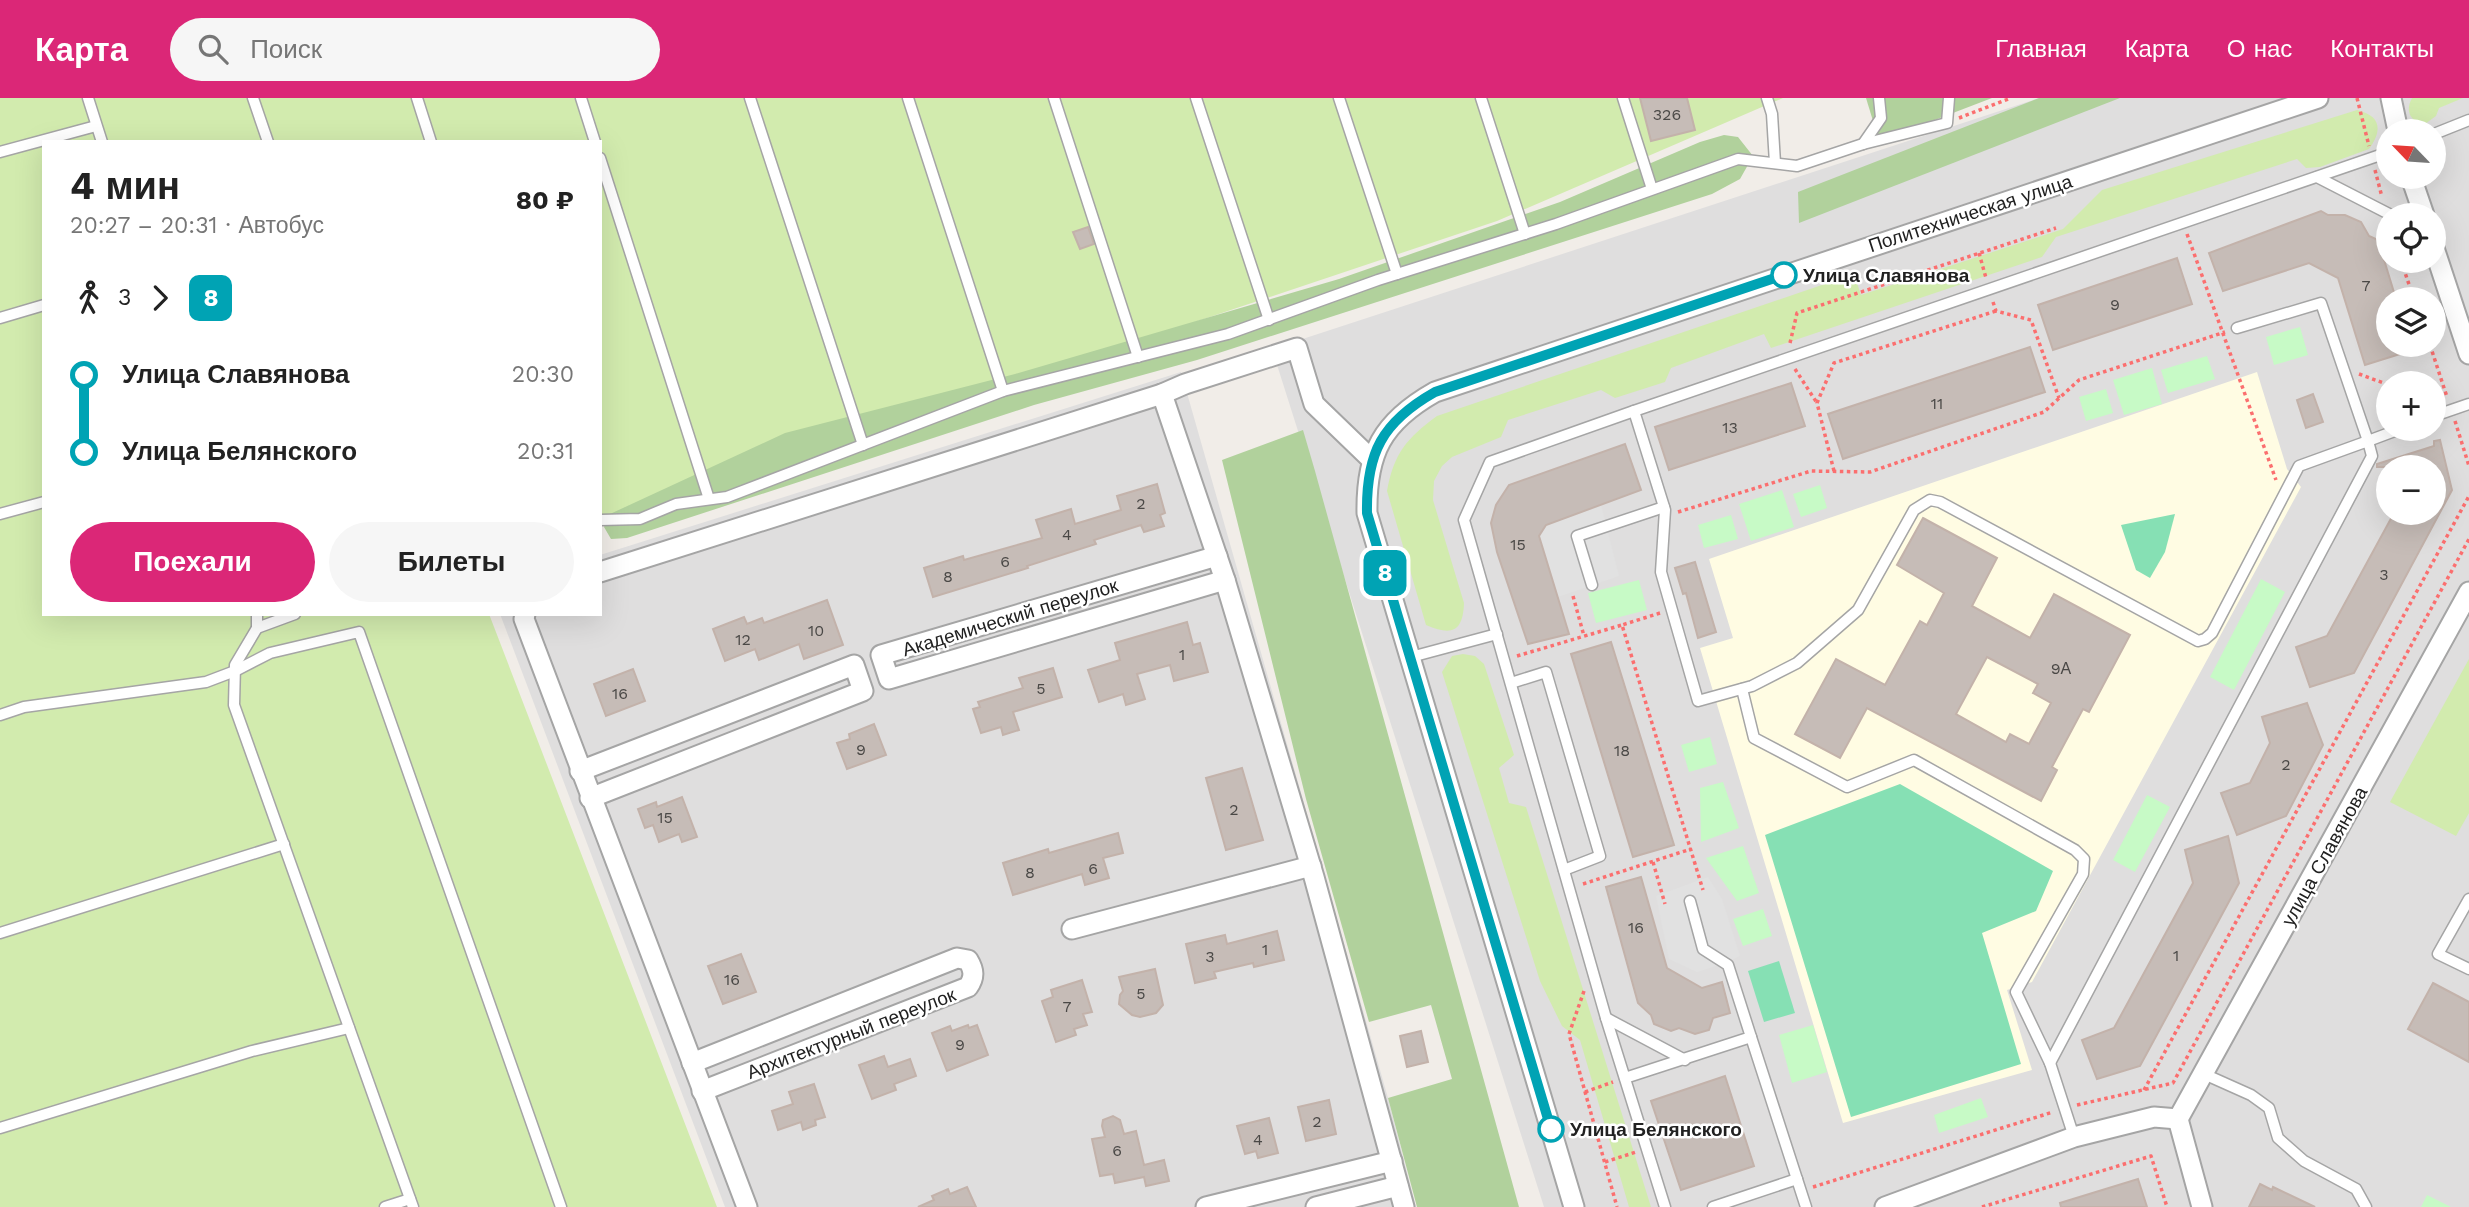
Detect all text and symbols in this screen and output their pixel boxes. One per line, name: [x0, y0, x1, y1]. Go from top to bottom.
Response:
search box: [170, 18, 660, 81]
text: Карта: [35, 30, 128, 69]
icon: search: [194, 30, 232, 68]
text: Поиск: [250, 34, 322, 64]
text: Главная: [1995, 35, 2087, 63]
text: Карта: [2125, 35, 2189, 63]
text: О нас: [2227, 35, 2292, 63]
text: Контакты: [2330, 35, 2434, 63]
house number: 326: [1653, 105, 1681, 124]
north arrow: [2376, 119, 2446, 189]
map controls: [2376, 119, 2446, 525]
text: 4 мин: [70, 164, 180, 208]
street label: Политехническая улица: [1865, 169, 2075, 257]
text: 80 ₽: [516, 185, 574, 215]
button: locate: [2376, 203, 2446, 273]
text: 20:27 – 20:31 · Автобус: [70, 212, 324, 239]
marker: Улица Славянова: [1771, 262, 1797, 288]
place label: Улица Славянова: [1803, 264, 1970, 287]
house number: 7: [2362, 276, 2371, 295]
icon: walk: [70, 279, 108, 317]
icon: forward: [141, 279, 179, 317]
text: 3: [118, 284, 131, 311]
text: 8: [203, 284, 218, 312]
button: layers: [2376, 287, 2446, 357]
house number: 9: [2110, 295, 2120, 314]
text: Улица Славянова: [122, 359, 349, 389]
text: 20:30: [512, 361, 574, 388]
button: +: [2376, 371, 2446, 441]
house number: 11: [1931, 394, 1943, 413]
house number: 13: [1722, 418, 1738, 437]
text: Улица Белянского: [122, 436, 357, 466]
text: 20:31: [517, 438, 574, 465]
button: −: [2376, 455, 2446, 525]
house number: 2: [1136, 494, 1146, 513]
button: Поехали: [70, 522, 315, 602]
button: Билеты: [329, 522, 574, 602]
house number: 4: [1062, 525, 1072, 544]
house number: 15: [1510, 535, 1526, 554]
line badge: 8: [1362, 550, 1408, 596]
house number: 6: [1000, 552, 1010, 571]
text: 8: [1377, 559, 1393, 587]
house number: 3: [2379, 565, 2389, 584]
house number: 8: [943, 567, 953, 586]
street label: Академический переулок: [900, 573, 1121, 661]
house number: 10: [808, 621, 824, 640]
house number: 12: [735, 630, 751, 649]
house number: 1: [1179, 645, 1185, 664]
house number: 9А: [2051, 659, 2072, 678]
house number: 5: [1036, 679, 1046, 698]
house number: 16: [612, 684, 628, 703]
house number: 9: [856, 740, 866, 759]
house number: 18: [1614, 741, 1630, 760]
house number: 2: [2281, 755, 2291, 774]
street label: улица Славянова: [2277, 782, 2372, 930]
house number: 2: [1229, 800, 1239, 819]
house number: 15: [657, 808, 673, 827]
house number: 6: [1088, 859, 1098, 878]
house number: 8: [1025, 863, 1035, 882]
house number: 16: [1628, 918, 1644, 937]
house number: 1: [1262, 940, 1268, 959]
house number: 1: [2173, 946, 2179, 965]
house number: 3: [1205, 947, 1215, 966]
house number: 16: [724, 970, 740, 989]
street label: Архитектурный переулок: [744, 983, 959, 1084]
house number: 5: [1136, 984, 1146, 1003]
house number: 7: [1063, 997, 1072, 1016]
house number: 9: [955, 1035, 965, 1054]
house number: 2: [1312, 1112, 1322, 1131]
marker: Улица Белянского: [1538, 1116, 1564, 1142]
place label: Улица Белянского: [1570, 1118, 1742, 1141]
house number: 4: [1253, 1130, 1263, 1149]
house number: 6: [1112, 1141, 1122, 1160]

